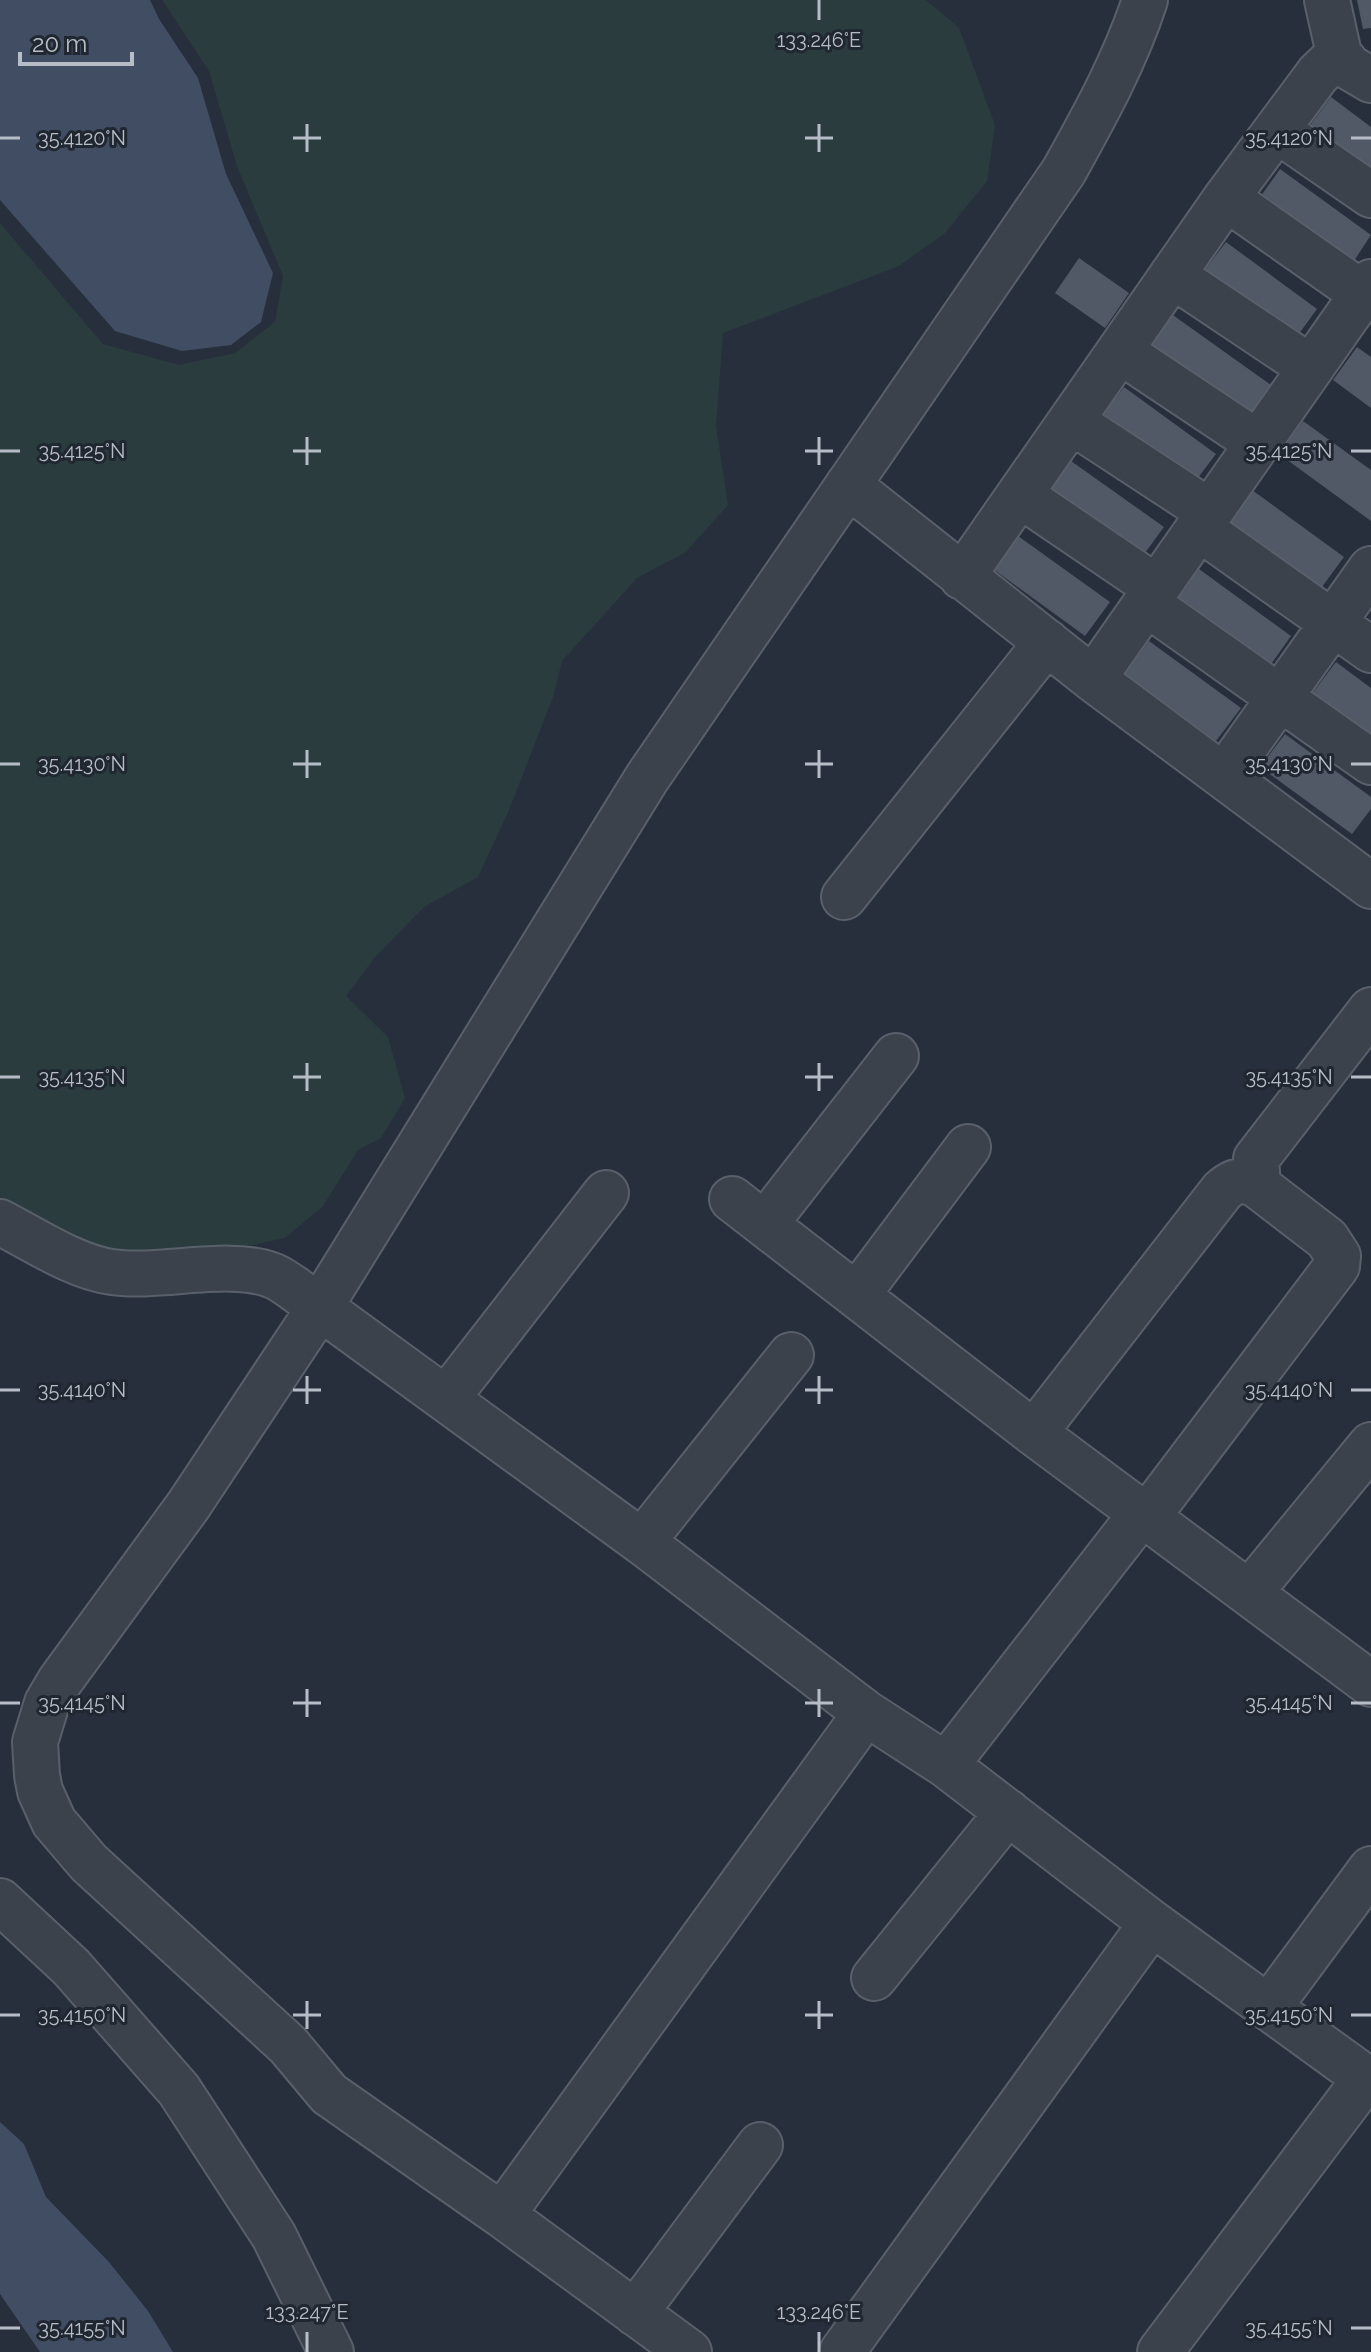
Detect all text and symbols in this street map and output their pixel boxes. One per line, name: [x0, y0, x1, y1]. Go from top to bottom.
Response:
scale bar: [20, 16, 132, 66]
text: 133.246°E: [777, 28, 861, 52]
text: 20 m: [32, 29, 87, 58]
text: 35.4120°N: [38, 126, 126, 150]
text: 35.4120°N: [1245, 126, 1333, 150]
text: 35.4125°N: [39, 439, 125, 463]
text: 35.4125°N: [1246, 439, 1332, 463]
text: 35.4130°N: [38, 752, 126, 776]
text: 35.4130°N: [1245, 752, 1333, 776]
text: 35.4135°N: [38, 1065, 126, 1089]
text: 35.4135°N: [1245, 1065, 1333, 1089]
text: 35.4140°N: [38, 1378, 126, 1402]
text: 35.4140°N: [1245, 1378, 1333, 1402]
text: 35.4145°N: [38, 1691, 126, 1715]
text: 35.4145°N: [1245, 1691, 1333, 1715]
text: 35.4150°N: [38, 2003, 126, 2027]
text: 35.4150°N: [1245, 2003, 1333, 2027]
text: 133.247°E: [265, 2300, 349, 2324]
text: 133.246°E: [777, 2300, 861, 2324]
text: 35.4155°N: [38, 2316, 126, 2340]
text: 35.4155°N: [1245, 2316, 1333, 2340]

